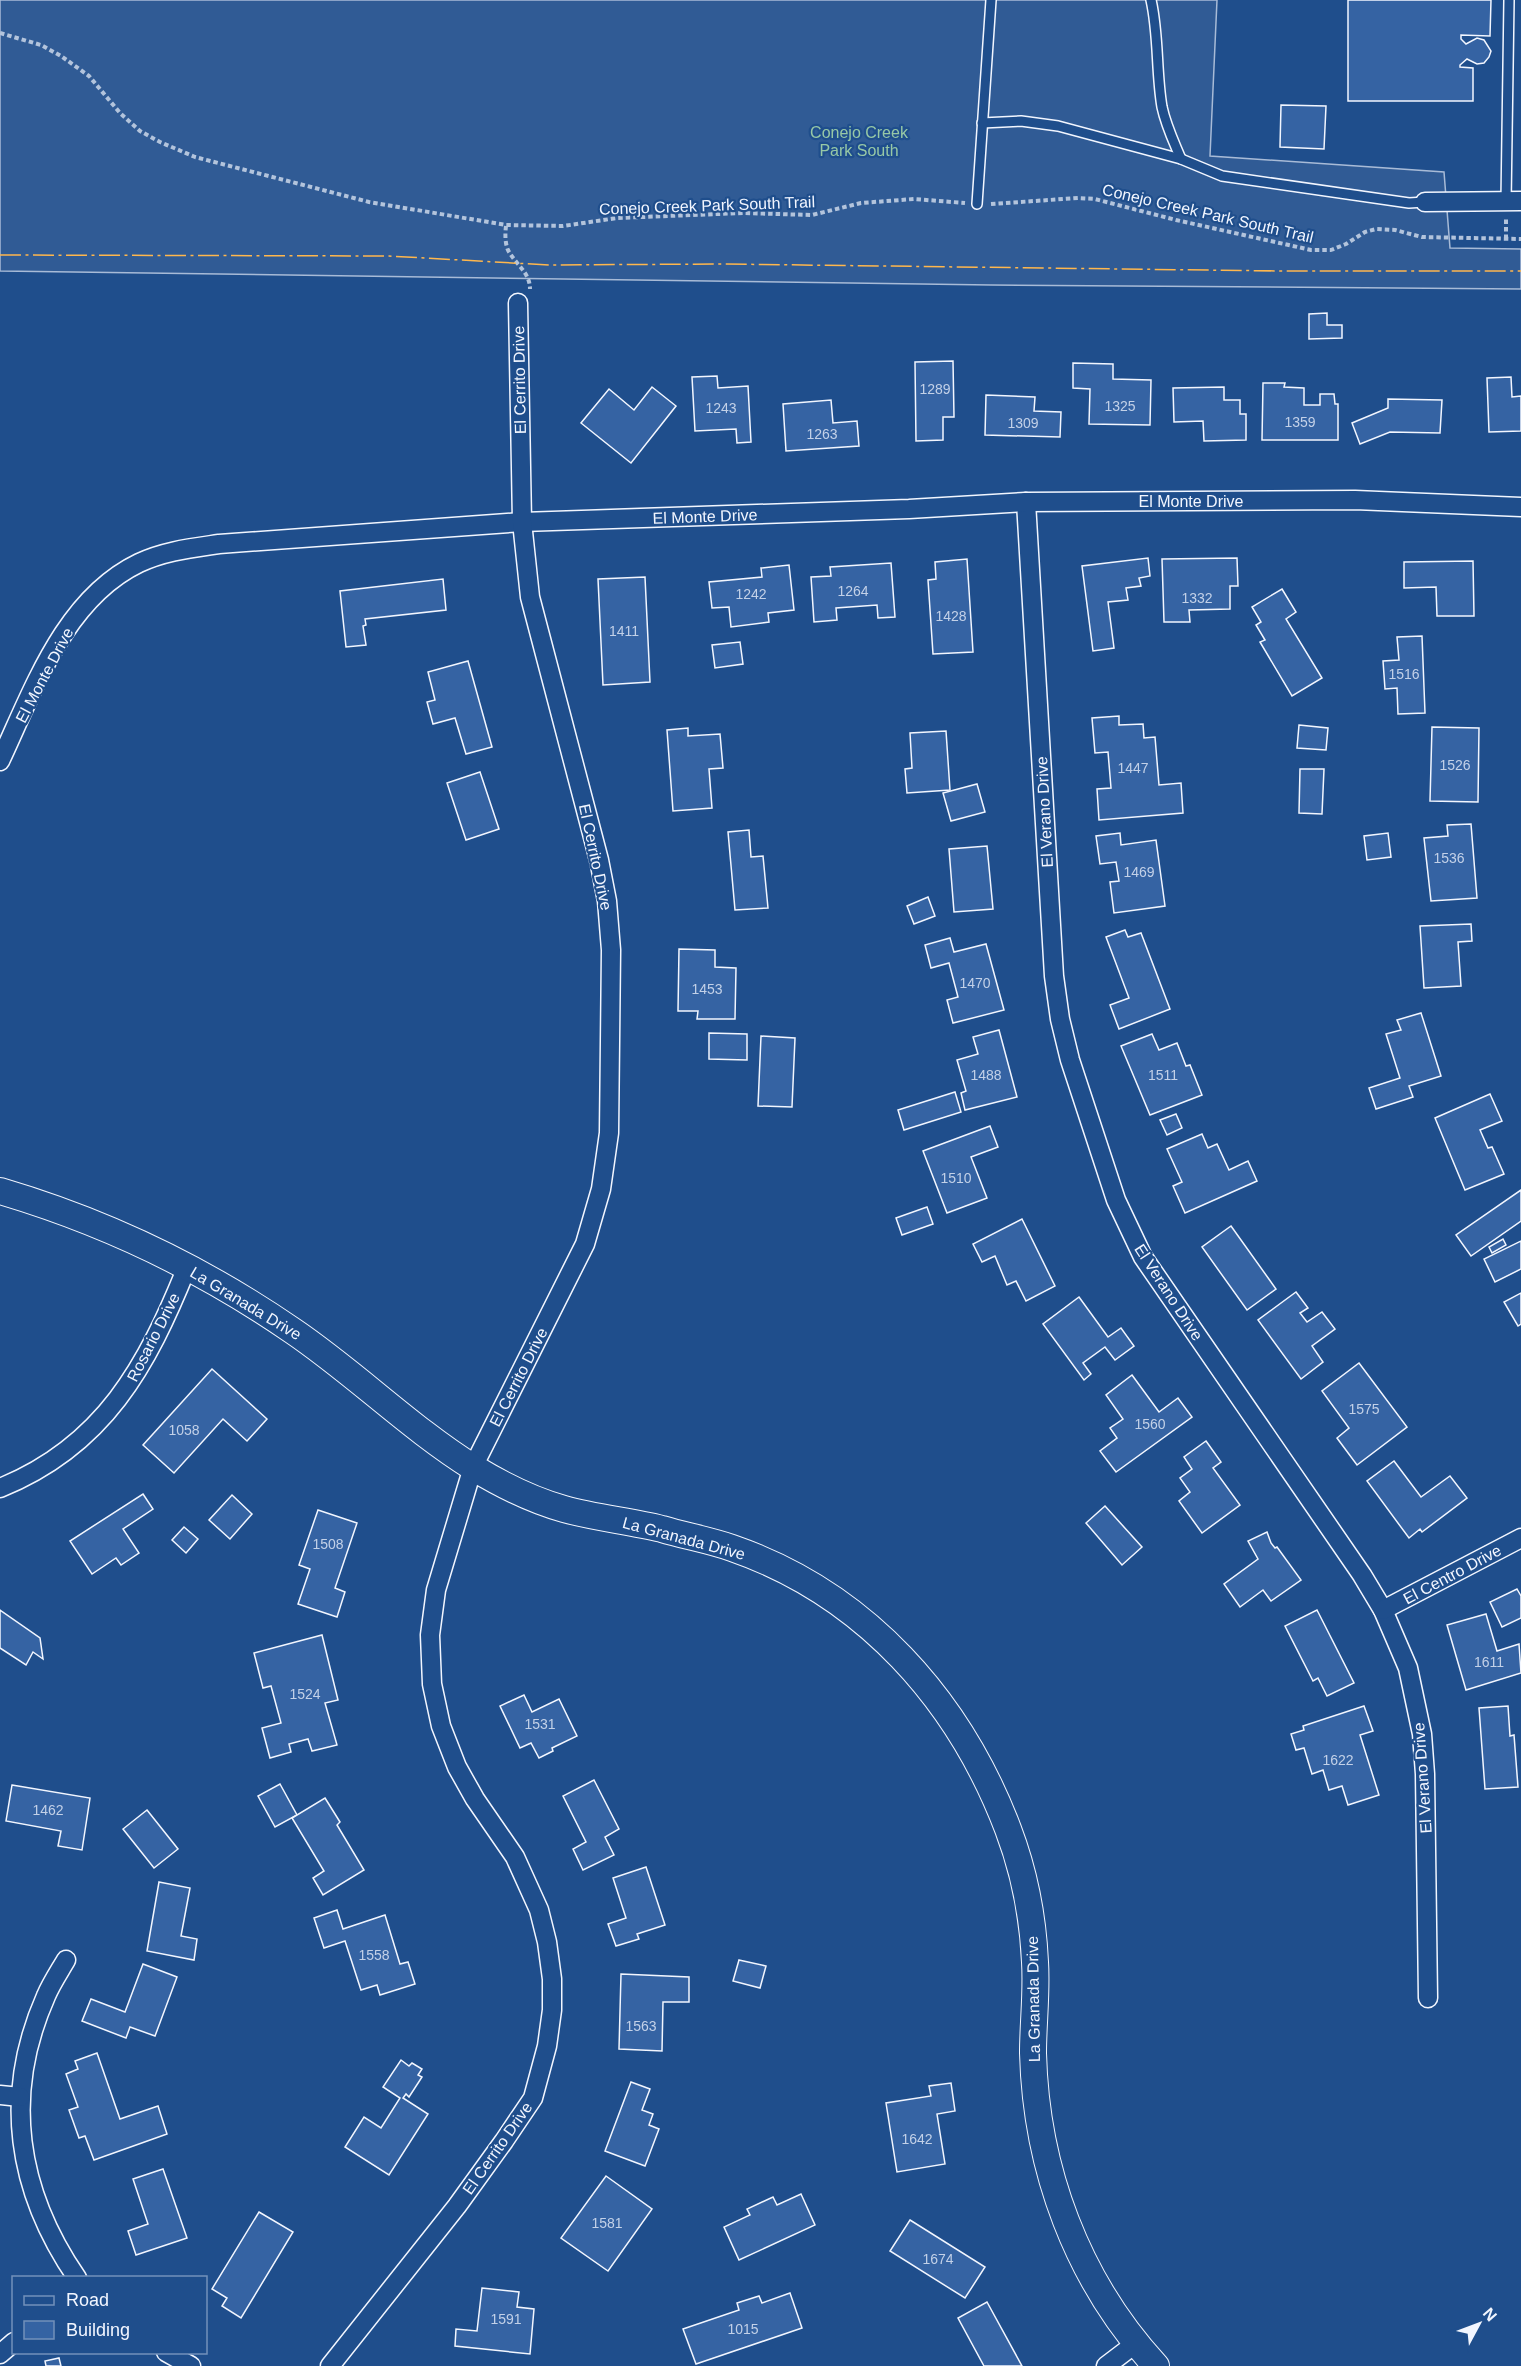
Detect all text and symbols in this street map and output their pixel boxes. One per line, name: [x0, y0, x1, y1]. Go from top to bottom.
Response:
park label: Conejo Creek Park South: [810, 124, 909, 159]
street label: Conejo Creek Park South Trail: [1101, 181, 1315, 246]
street label: Conejo Creek Park South Trail: [599, 193, 815, 218]
street label: El Cerrito Drive: [510, 326, 529, 434]
house number: 1289: [919, 381, 951, 397]
house number: 1325: [1104, 398, 1136, 414]
house number: 1243: [705, 400, 737, 416]
house number: 1359: [1284, 414, 1316, 430]
house number: 1309: [1007, 415, 1039, 431]
house number: 1263: [806, 426, 838, 442]
street label: El Monte Drive: [1139, 493, 1244, 510]
street label: El Monte Drive: [652, 506, 758, 527]
house number: 1264: [837, 583, 869, 599]
house number: 1242: [735, 586, 767, 602]
house number: 1332: [1181, 590, 1213, 606]
house number: 1428: [935, 608, 967, 624]
house number: 1411: [609, 623, 639, 639]
street label: El Monte Drive: [12, 625, 77, 726]
house number: 1516: [1388, 666, 1420, 682]
street label: El Verano Drive: [1033, 756, 1056, 868]
house number: 1526: [1439, 757, 1471, 773]
house number: 1447: [1117, 760, 1149, 776]
street label: El Cerrito Drive: [576, 802, 615, 912]
house number: 1536: [1433, 850, 1465, 866]
house number: 1469: [1123, 864, 1155, 880]
house number: 1470: [959, 975, 991, 991]
house number: 1453: [691, 981, 723, 997]
house number: 1488: [970, 1067, 1002, 1083]
house number: 1511: [1148, 1067, 1178, 1083]
house number: 1510: [940, 1170, 972, 1186]
street label: El Verano Drive: [1131, 1241, 1206, 1344]
street label: La Granada Drive: [187, 1264, 304, 1343]
street label: Rosario Drive: [124, 1290, 183, 1384]
street label: El Cerrito Drive: [486, 1325, 551, 1429]
house number: 1575: [1348, 1401, 1380, 1417]
house number: 1560: [1134, 1416, 1166, 1432]
house number: 1058: [168, 1422, 200, 1438]
street label: La Granada Drive: [621, 1514, 747, 1563]
house number: 1508: [312, 1536, 344, 1552]
street label: El Centro Drive: [1400, 1541, 1504, 1607]
house number: 1611: [1474, 1654, 1504, 1670]
house number: 1524: [289, 1686, 321, 1702]
house number: 1531: [524, 1716, 556, 1732]
street label: El Verano Drive: [1410, 1722, 1435, 1834]
house number: 1622: [1322, 1752, 1354, 1768]
house number: 1462: [32, 1802, 64, 1818]
street label: La Granada Drive: [1024, 1936, 1043, 2062]
house number: 1558: [358, 1947, 390, 1963]
house number: 1563: [625, 2018, 657, 2034]
street label: El Cerrito Drive: [459, 2099, 536, 2198]
house number: 1642: [901, 2131, 933, 2147]
house number: 1581: [591, 2215, 623, 2231]
house number: 1674: [922, 2251, 954, 2267]
legend: [12, 2276, 207, 2354]
text: Road: [66, 2290, 109, 2310]
north arrow: [1449, 2294, 1509, 2354]
text: N: [1480, 2305, 1500, 2324]
house number: 1591: [490, 2311, 522, 2327]
text: Building: [66, 2320, 130, 2340]
house number: 1015: [727, 2321, 759, 2337]

